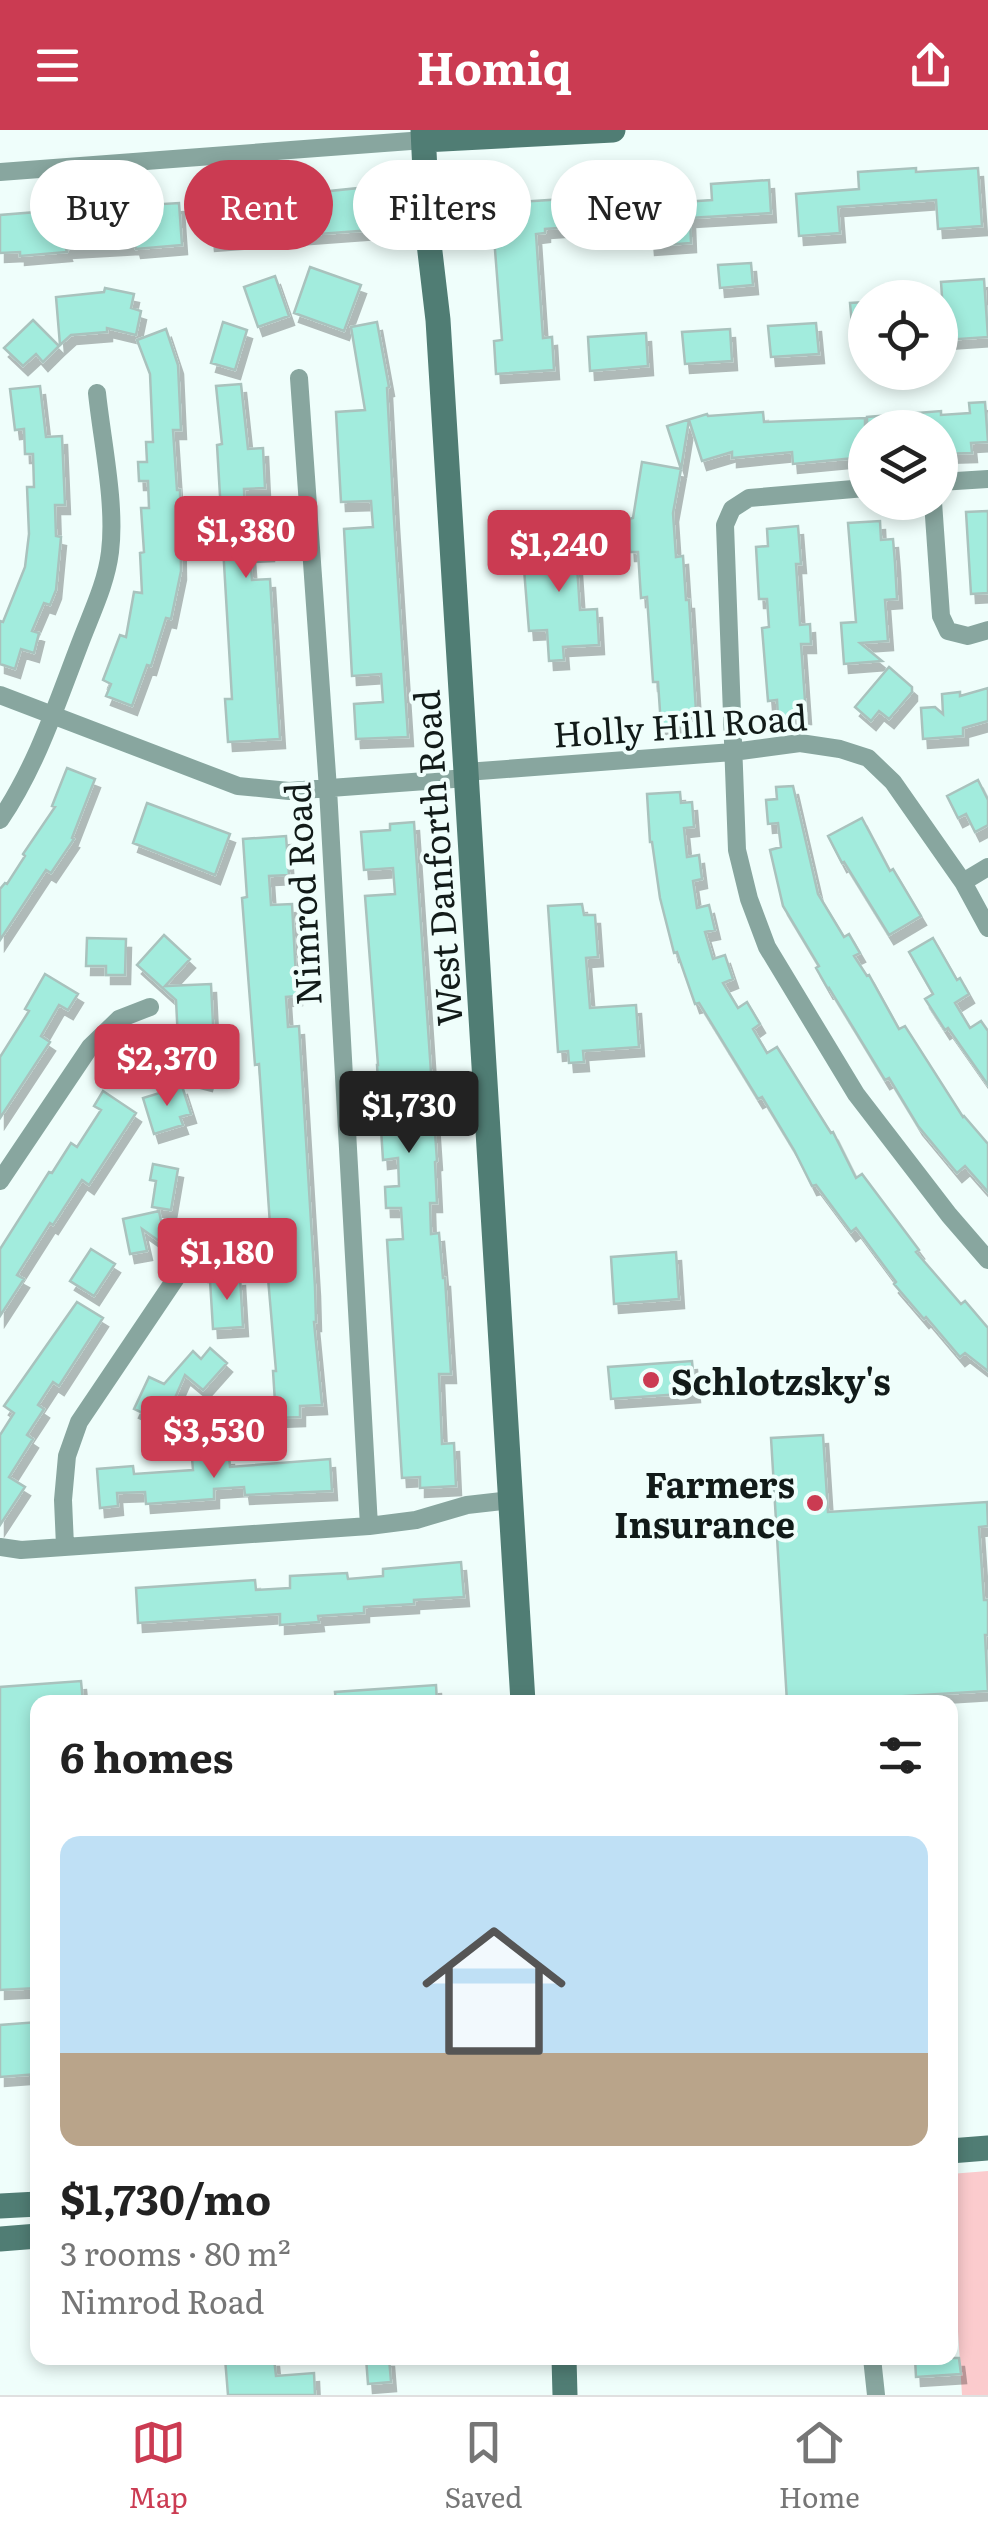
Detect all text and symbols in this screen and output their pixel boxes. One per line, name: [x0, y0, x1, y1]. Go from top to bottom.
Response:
text: Homiq: [416, 32, 572, 99]
icon: menu: [30, 38, 85, 93]
icon: share: [903, 38, 958, 93]
chip: Buy: [30, 160, 164, 250]
chip: Rent: [184, 160, 333, 250]
chip: Filters: [353, 160, 531, 250]
chip: New: [551, 160, 697, 250]
map controls: [848, 280, 958, 520]
button: locate: [848, 280, 958, 390]
button: layers: [848, 410, 958, 520]
pin: $1,380: [165, 496, 327, 581]
text: $1,380: [196, 504, 296, 552]
pin: $1,240: [478, 510, 640, 595]
text: $1,240: [510, 518, 608, 566]
street label: West Danforth Road: [398, 688, 474, 1028]
street label: Holly Hill Road: [551, 689, 809, 759]
street label: Nimrod Road: [269, 781, 333, 1007]
pin: $2,370: [86, 1024, 248, 1109]
text: $2,370: [117, 1032, 217, 1080]
pin: $1,730: [328, 1071, 490, 1156]
text: $1,730: [361, 1079, 457, 1127]
pin: $1,180: [146, 1218, 308, 1303]
text: $1,180: [180, 1226, 274, 1274]
place label: Schlotzsky's: [671, 1354, 891, 1406]
marker: Schlotzsky's: [640, 1369, 662, 1391]
pin: $3,530: [133, 1396, 295, 1481]
text: $3,530: [163, 1404, 265, 1452]
place label: Farmers Insurance: [614, 1457, 795, 1549]
marker: Farmers Insurance: [804, 1492, 826, 1514]
text: 6 homes: [60, 1724, 234, 1786]
icon: filters: [873, 1728, 928, 1783]
icon: home: [404, 1901, 584, 2081]
text: $1,730/mo: [60, 2166, 271, 2228]
text: 3 rooms · 80 m²: [60, 2228, 291, 2276]
text: Nimrod Road: [60, 2276, 264, 2324]
tab: Map: [128, 2415, 188, 2517]
tab: Saved: [444, 2415, 522, 2517]
tab: Home: [779, 2415, 860, 2517]

